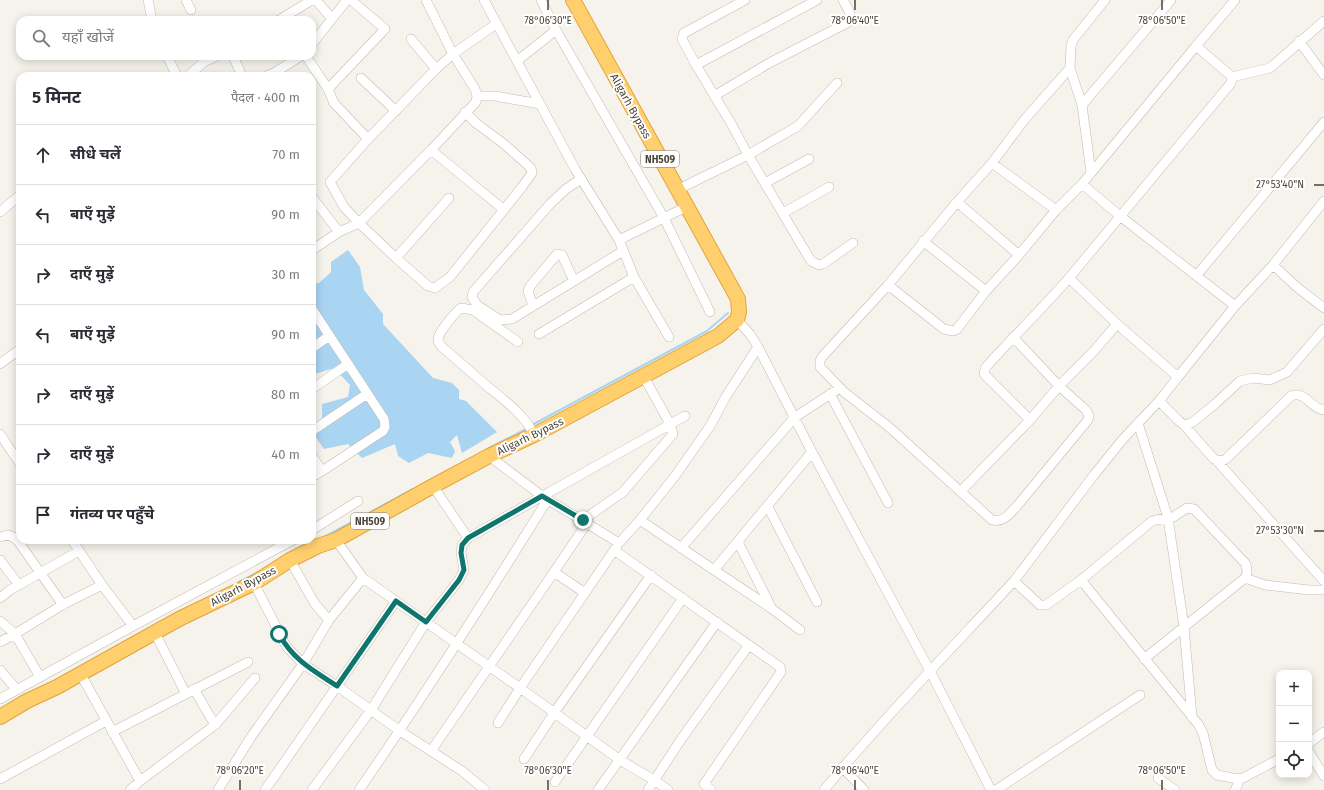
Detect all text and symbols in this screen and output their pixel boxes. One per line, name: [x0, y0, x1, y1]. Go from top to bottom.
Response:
text: 78°06'30"E: [524, 15, 572, 27]
text: 78°06'40"E: [831, 15, 879, 27]
text: 78°06'50"E: [1138, 15, 1186, 27]
search box: [16, 16, 316, 60]
icon: search: [30, 27, 52, 49]
text: यहाँ खोजें: [62, 28, 114, 46]
street label: Aligarh Bypass: [607, 71, 654, 141]
text: 5 मिनट: [32, 87, 81, 108]
text: पैदल · 400 m: [231, 90, 300, 105]
icon: ahead: [32, 144, 54, 166]
text: सीधे चलें: [70, 145, 121, 163]
text: 70 m: [273, 147, 300, 162]
road number: NH509: [641, 151, 679, 167]
text: 27°53'40"N: [1256, 179, 1304, 191]
icon: left: [32, 204, 54, 226]
text: बाएँ मुड़ें: [70, 205, 115, 223]
text: 90 m: [271, 207, 300, 222]
icon: right: [32, 264, 54, 286]
text: दाएँ मुड़ें: [70, 265, 114, 283]
text: 30 m: [272, 267, 300, 282]
icon: left: [32, 324, 54, 346]
text: बाएँ मुड़ें: [70, 325, 115, 343]
text: 90 m: [271, 327, 300, 342]
icon: right: [32, 384, 54, 406]
text: दाएँ मुड़ें: [70, 385, 114, 403]
text: 80 m: [271, 387, 300, 402]
street label: Aligarh Bypass: [495, 415, 566, 458]
icon: right: [32, 444, 54, 466]
text: दाएँ मुड़ें: [70, 445, 114, 463]
text: 40 m: [271, 447, 300, 462]
icon: arrive: [32, 504, 54, 526]
text: गंतव्य पर पहुँचे: [70, 505, 154, 523]
route end: [574, 511, 592, 529]
road number: NH509: [351, 513, 389, 529]
text: 27°53'30"N: [1256, 525, 1304, 537]
street label: Aligarh Bypass: [208, 564, 278, 609]
route start: [270, 625, 288, 643]
map controls: [1276, 670, 1312, 778]
button: +: [1276, 670, 1312, 706]
button: −: [1276, 706, 1312, 742]
button: locate: [1276, 742, 1312, 778]
text: 78°06'20"E: [216, 765, 264, 777]
text: 78°06'30"E: [524, 765, 572, 777]
text: 78°06'40"E: [831, 765, 879, 777]
text: 78°06'50"E: [1138, 765, 1186, 777]

